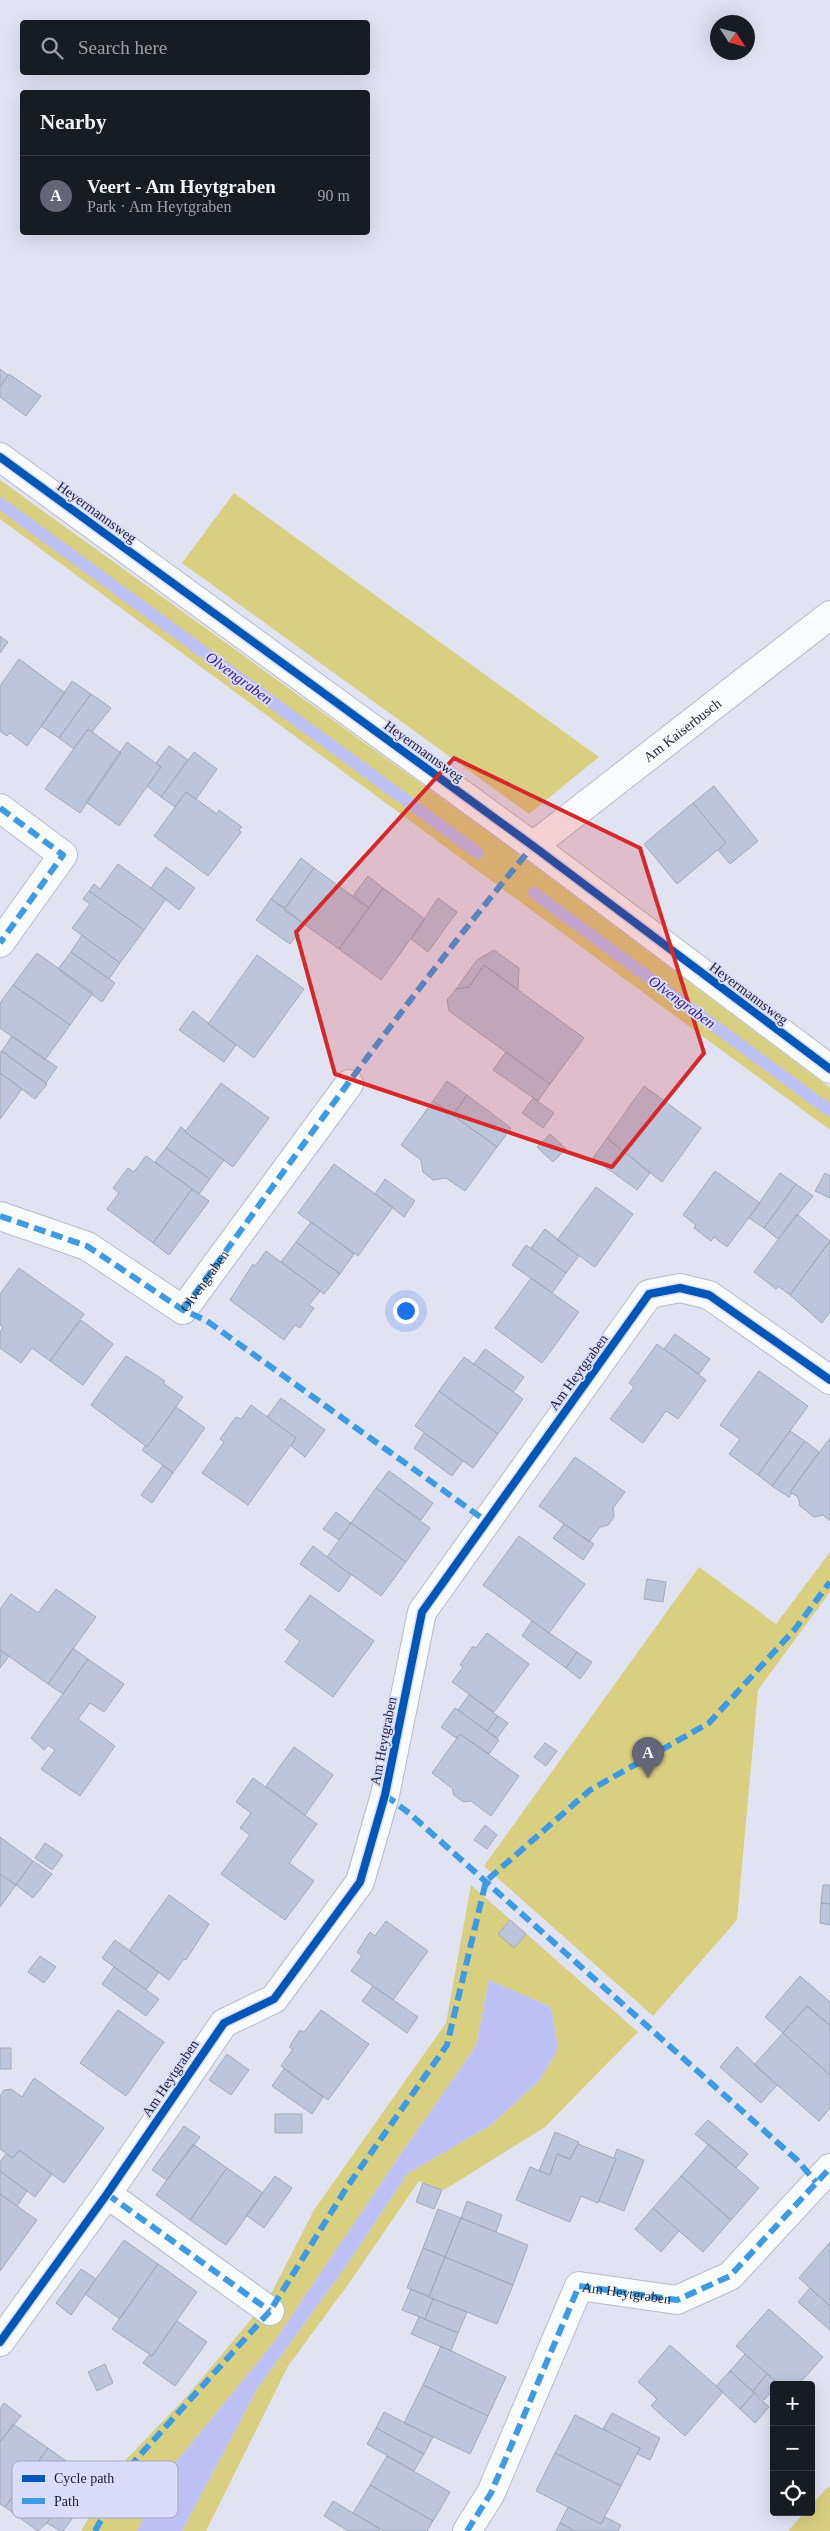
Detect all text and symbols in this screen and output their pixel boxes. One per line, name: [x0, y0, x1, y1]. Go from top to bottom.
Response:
north arrow: [710, 15, 755, 60]
search box: [20, 20, 370, 75]
icon: search: [38, 34, 66, 62]
text: Search here: [78, 37, 167, 58]
text: Nearby: [40, 110, 107, 134]
text: Veert - Am Heytgraben: [87, 176, 276, 197]
text: A: [50, 187, 62, 204]
text: 90 m: [318, 187, 350, 204]
text: Park · Am Heytgraben: [87, 198, 231, 215]
street label: Heyermannsweg: [54, 479, 139, 546]
water label: Olvengraben: [203, 649, 275, 707]
street label: Am Kaiserbusch: [641, 696, 724, 765]
street label: Heyermannsweg: [381, 718, 466, 785]
street label: Heyermannsweg: [707, 959, 791, 1028]
water label: Olvengraben: [646, 973, 718, 1031]
street label: Olvengraben: [177, 1248, 232, 1315]
your location: [393, 1298, 419, 1324]
street label: Am Heytgraben: [546, 1332, 611, 1413]
street label: Am Heytgraben: [368, 1696, 399, 1787]
pin: A: [632, 1737, 664, 1778]
street label: Am Heytgraben: [139, 2037, 202, 2120]
street label: Am Heytgraben: [581, 2280, 672, 2307]
map controls: [770, 2381, 815, 2516]
button: +: [770, 2381, 815, 2426]
button: −: [770, 2426, 815, 2471]
legend: [12, 2461, 178, 2518]
text: Cycle path: [54, 2471, 114, 2486]
button: locate: [770, 2471, 815, 2516]
text: Path: [54, 2494, 79, 2509]

